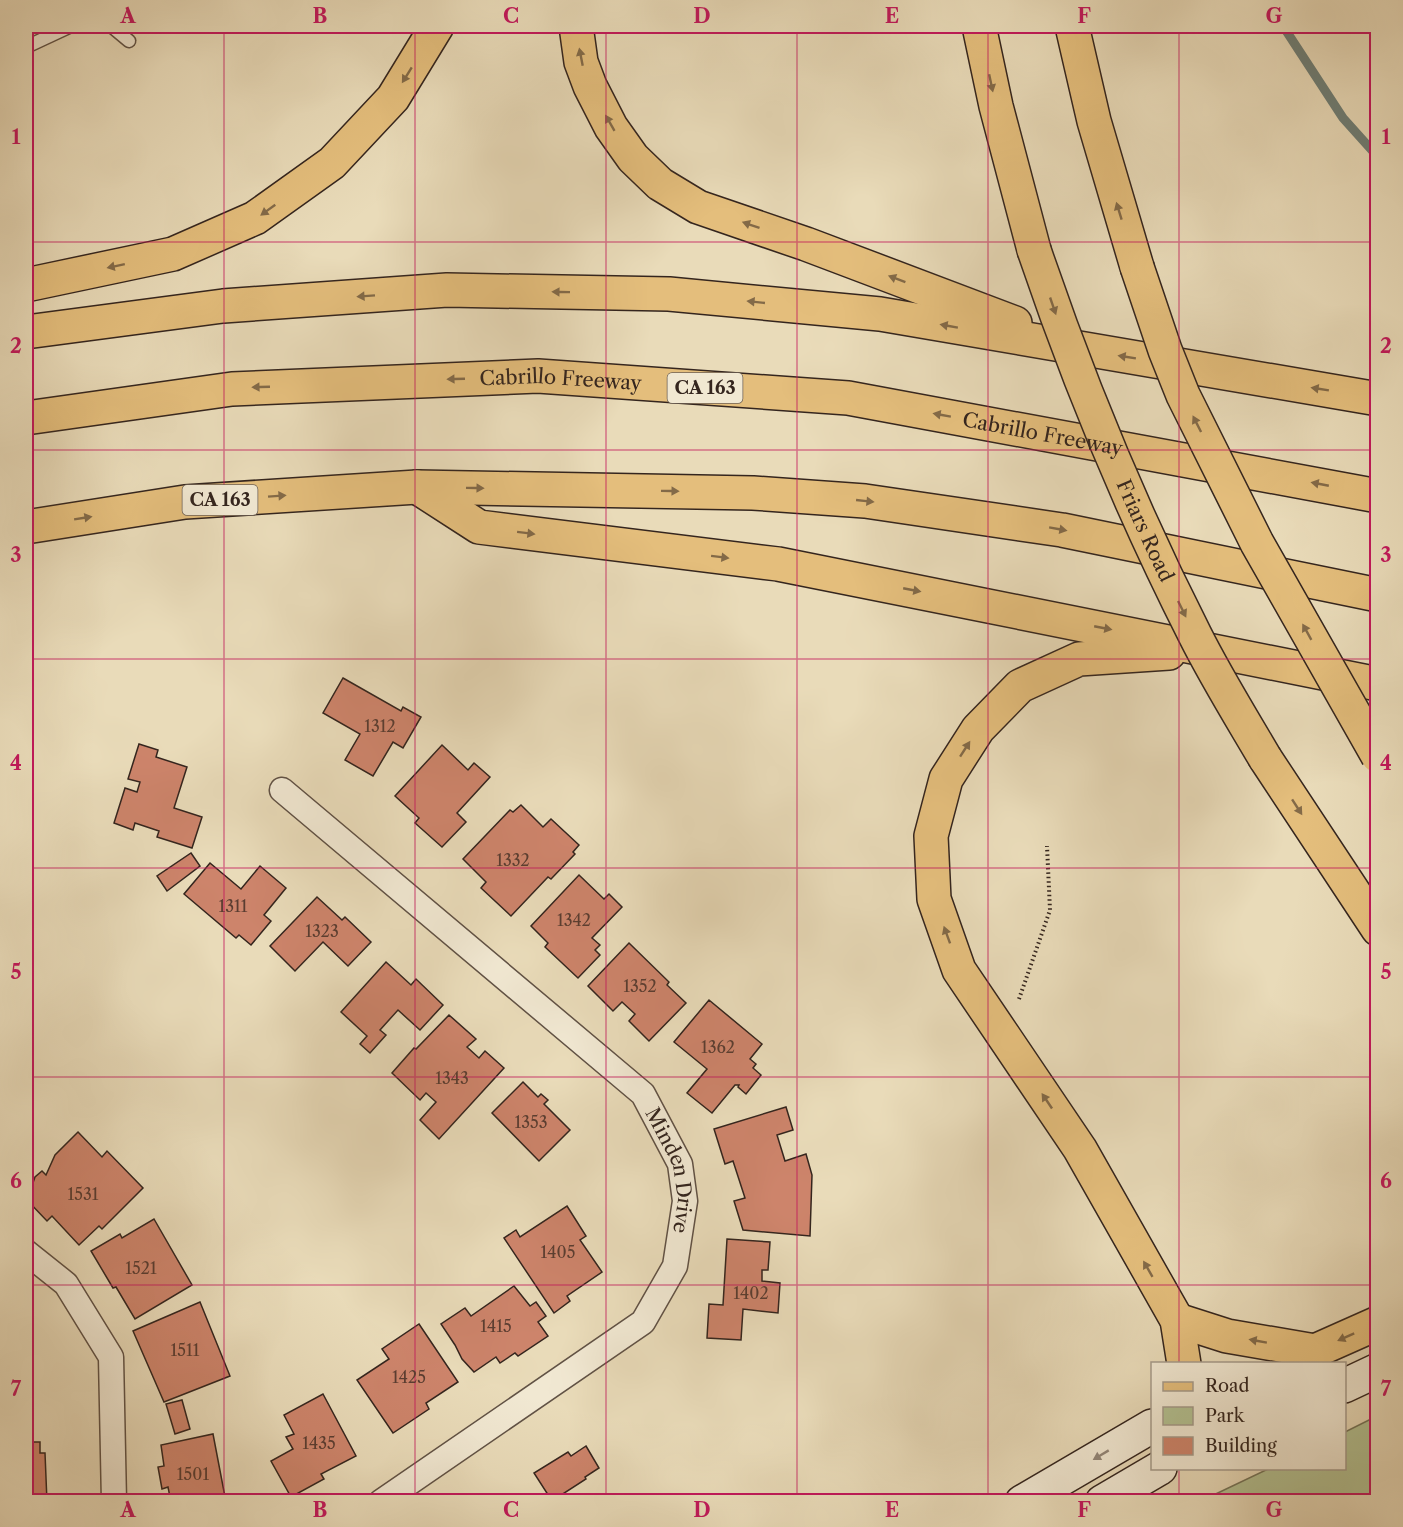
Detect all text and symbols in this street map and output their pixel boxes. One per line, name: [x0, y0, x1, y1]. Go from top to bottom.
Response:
text: A: [119, 4, 136, 28]
text: B: [313, 4, 328, 28]
text: C: [503, 4, 519, 28]
text: D: [693, 4, 711, 28]
text: E: [885, 4, 899, 28]
text: F: [1077, 4, 1091, 28]
text: G: [1266, 4, 1283, 28]
one-way arrow: [576, 47, 585, 66]
one-way arrow: [401, 67, 412, 83]
one-way arrow: [987, 73, 997, 92]
one-way arrow: [605, 114, 615, 131]
text: 1: [12, 125, 21, 149]
text: 1: [1382, 125, 1391, 149]
one-way arrow: [1114, 202, 1124, 220]
one-way arrow: [260, 204, 276, 216]
one-way arrow: [742, 220, 760, 230]
one-way arrow: [106, 262, 125, 271]
one-way arrow: [888, 273, 906, 283]
one-way arrow: [552, 287, 571, 297]
one-way arrow: [357, 291, 376, 301]
one-way arrow: [746, 297, 765, 307]
one-way arrow: [1049, 297, 1058, 315]
one-way arrow: [939, 322, 958, 331]
text: 2: [10, 334, 22, 358]
text: 2: [1380, 334, 1392, 358]
one-way arrow: [1118, 353, 1137, 362]
street label: Cabrillo Freeway: [479, 364, 643, 395]
road number: CA 163: [668, 373, 742, 403]
one-way arrow: [446, 375, 465, 384]
one-way arrow: [251, 383, 270, 392]
one-way arrow: [1310, 385, 1329, 394]
street label: Cabrillo Freeway: [961, 407, 1126, 461]
one-way arrow: [933, 410, 952, 419]
one-way arrow: [1193, 415, 1202, 432]
street label: Friars Road: [1111, 476, 1179, 586]
one-way arrow: [1310, 479, 1329, 488]
one-way arrow: [466, 483, 485, 493]
road number: CA 163: [182, 485, 258, 515]
one-way arrow: [661, 486, 680, 496]
one-way arrow: [267, 491, 286, 501]
one-way arrow: [856, 496, 875, 506]
one-way arrow: [74, 513, 93, 522]
one-way arrow: [1049, 525, 1068, 534]
one-way arrow: [517, 528, 536, 538]
text: 3: [10, 543, 22, 567]
text: 3: [1380, 543, 1392, 567]
one-way arrow: [710, 552, 729, 561]
one-way arrow: [902, 586, 921, 595]
one-way arrow: [1178, 600, 1187, 617]
one-way arrow: [1094, 624, 1113, 633]
one-way arrow: [1302, 624, 1312, 641]
house number: 1312: [364, 716, 396, 736]
one-way arrow: [959, 741, 970, 757]
text: 4: [10, 751, 22, 775]
text: 4: [1380, 751, 1392, 775]
one-way arrow: [1291, 799, 1302, 815]
house number: 1332: [496, 850, 530, 870]
house number: 1311: [219, 896, 248, 916]
house number: 1342: [557, 910, 591, 930]
house number: 1323: [305, 921, 339, 941]
one-way arrow: [941, 926, 951, 944]
text: 5: [10, 960, 22, 984]
text: 5: [1380, 960, 1392, 984]
house number: 1352: [623, 976, 657, 996]
house number: 1362: [701, 1037, 735, 1057]
house number: 1343: [435, 1068, 469, 1088]
one-way arrow: [1042, 1093, 1053, 1109]
street label: Minden Drive: [640, 1103, 697, 1235]
house number: 1353: [514, 1112, 548, 1132]
text: 6: [10, 1169, 22, 1193]
text: 6: [1380, 1169, 1392, 1193]
house number: 1531: [68, 1184, 99, 1204]
house number: 1405: [541, 1242, 575, 1262]
house number: 1521: [125, 1258, 157, 1278]
one-way arrow: [1143, 1261, 1153, 1278]
house number: 1402: [733, 1283, 769, 1303]
house number: 1415: [480, 1316, 512, 1336]
one-way arrow: [1338, 1333, 1355, 1342]
one-way arrow: [1248, 1337, 1267, 1346]
house number: 1511: [171, 1340, 200, 1360]
legend: [1151, 1362, 1346, 1470]
house number: 1425: [392, 1367, 426, 1387]
text: Road: [1205, 1375, 1250, 1397]
text: 7: [11, 1377, 22, 1401]
text: 7: [1381, 1377, 1392, 1401]
text: Park: [1205, 1405, 1246, 1427]
house number: 1435: [302, 1433, 336, 1453]
text: Building: [1205, 1435, 1277, 1457]
one-way arrow: [1093, 1449, 1109, 1460]
house number: 1501: [177, 1464, 209, 1484]
text: A: [119, 1498, 136, 1522]
text: B: [313, 1498, 328, 1522]
text: C: [503, 1498, 519, 1522]
text: D: [693, 1498, 711, 1522]
text: E: [885, 1498, 899, 1522]
text: F: [1077, 1498, 1091, 1522]
text: G: [1266, 1498, 1283, 1522]

